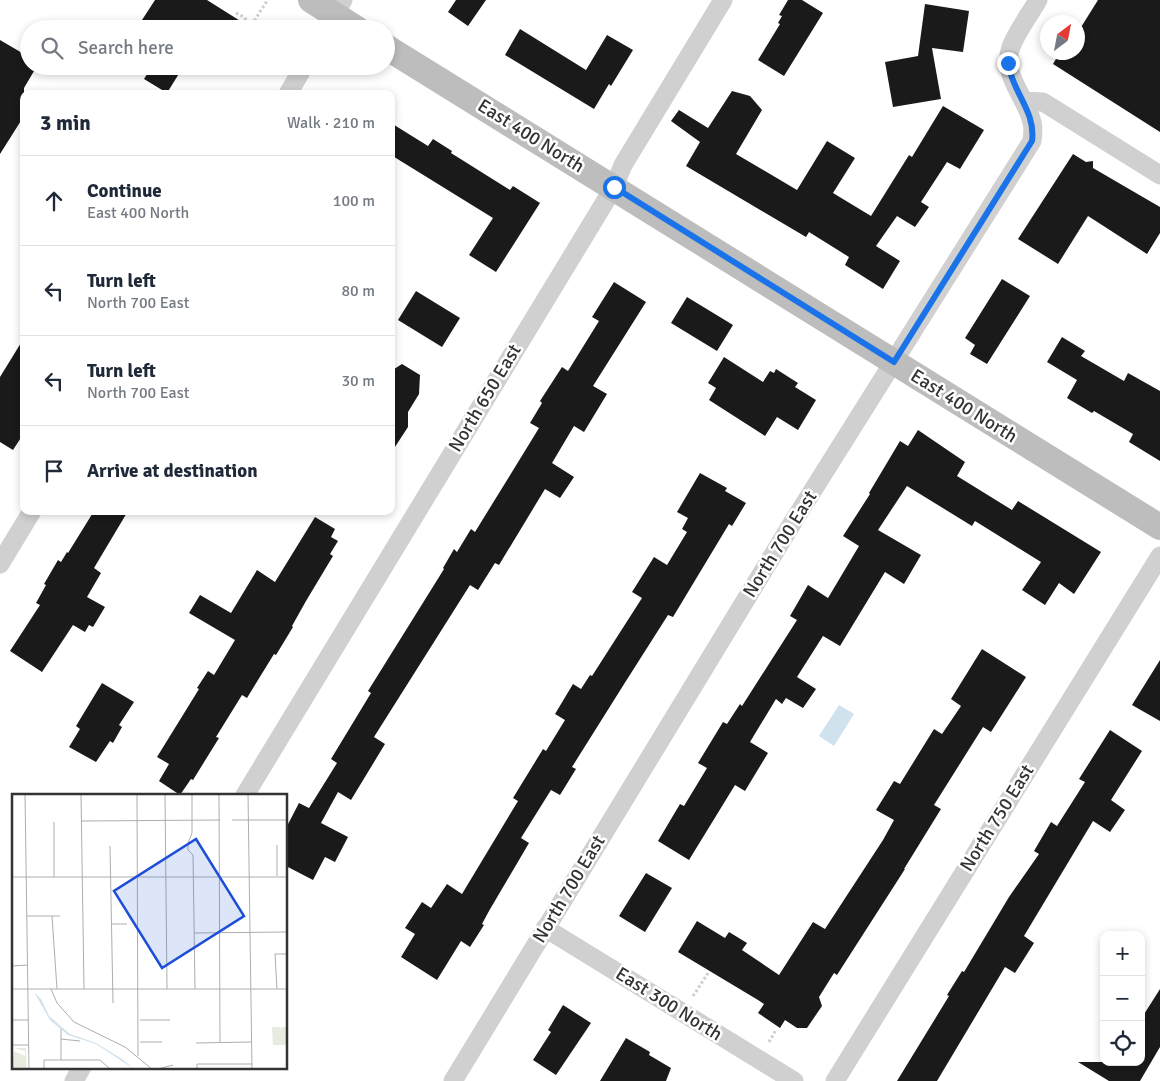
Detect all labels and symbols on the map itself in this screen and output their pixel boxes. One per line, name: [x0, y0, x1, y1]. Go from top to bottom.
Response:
north arrow: [1040, 15, 1085, 60]
route end: [997, 52, 1020, 75]
street label: East 400 North: [473, 94, 589, 178]
route start: [603, 176, 626, 199]
street label: North 650 East: [443, 339, 527, 456]
street label: East 400 North: [906, 364, 1022, 448]
street label: North 700 East: [738, 486, 823, 602]
street label: North 750 East: [955, 760, 1040, 876]
inset map: [12, 794, 288, 1068]
street label: North 700 East: [527, 830, 611, 947]
street label: East 300 North: [611, 962, 727, 1046]

